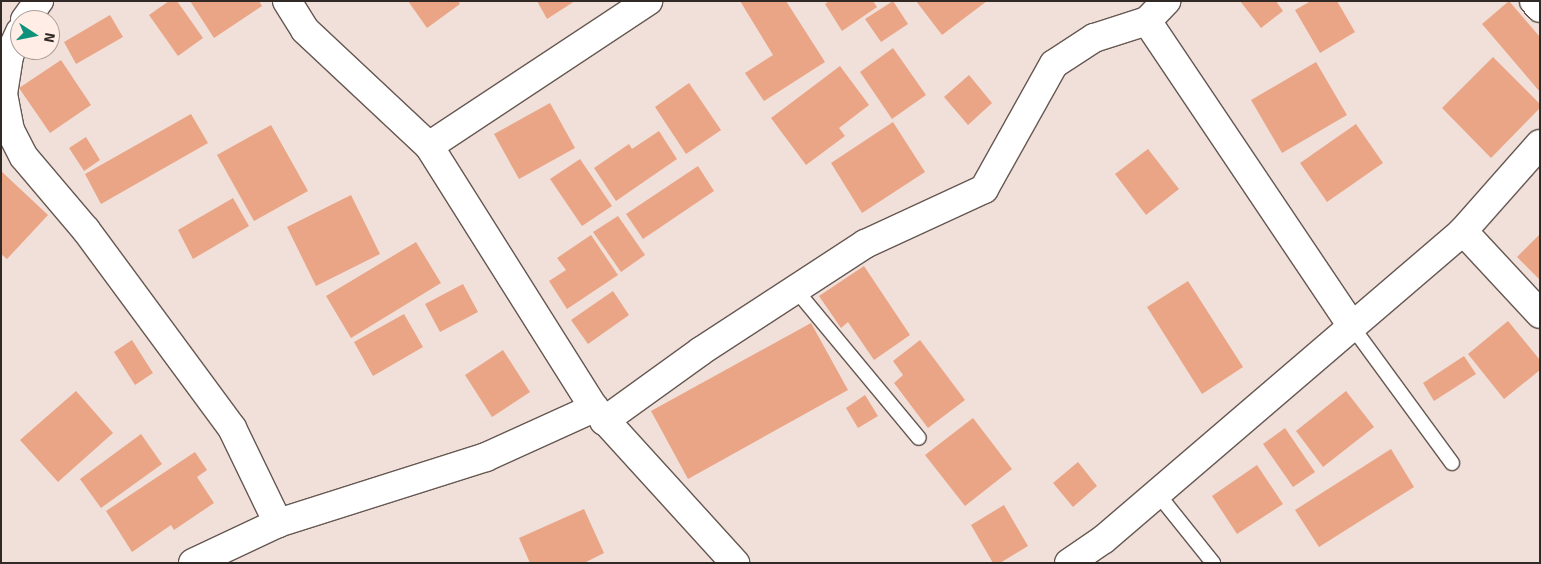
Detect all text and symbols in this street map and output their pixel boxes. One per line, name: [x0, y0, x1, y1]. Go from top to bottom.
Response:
north arrow: [10, 10, 60, 60]
text: N: [40, 31, 59, 44]

